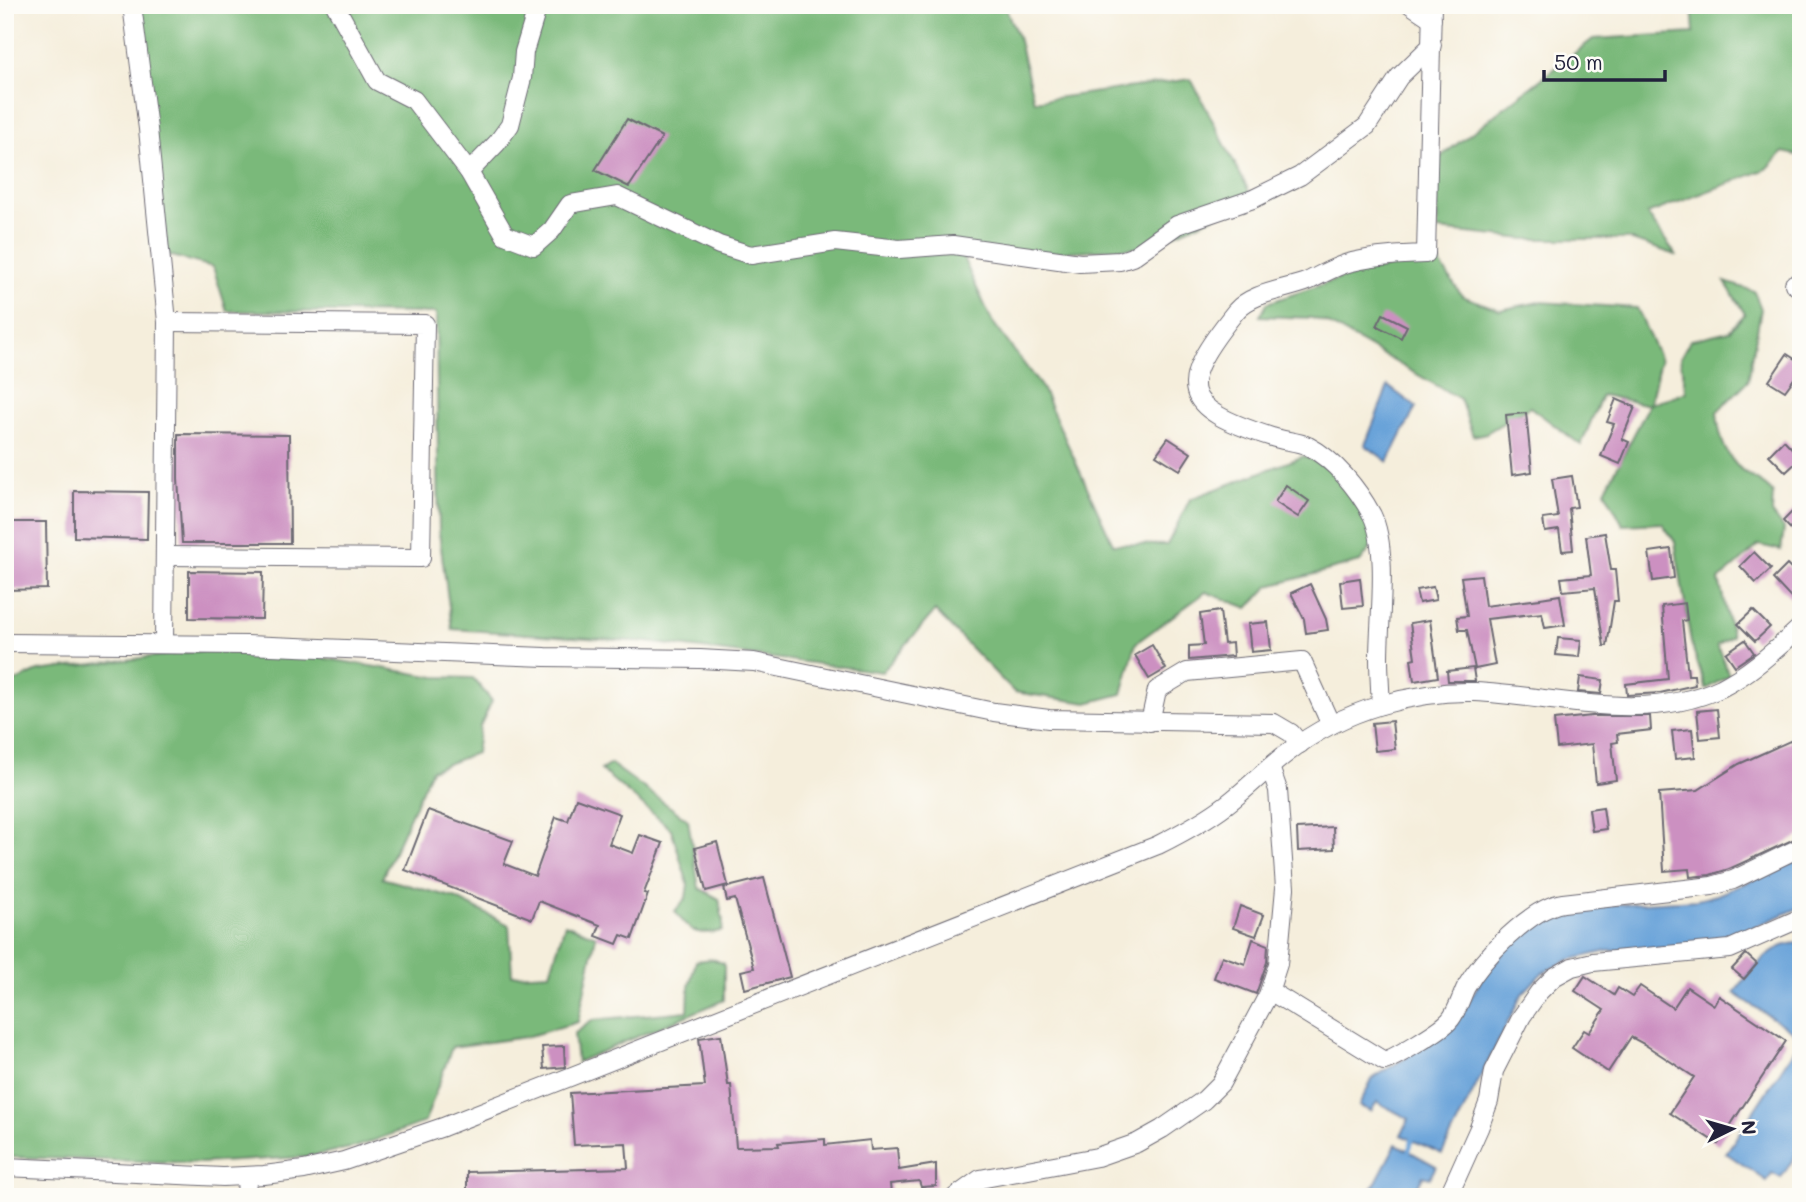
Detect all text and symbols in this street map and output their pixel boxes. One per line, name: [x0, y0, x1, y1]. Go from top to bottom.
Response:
scale bar: [1544, 38, 1664, 82]
text: 50 m: [1554, 48, 1603, 75]
north arrow: [1698, 1094, 1768, 1164]
text: N: [1736, 1119, 1763, 1136]

